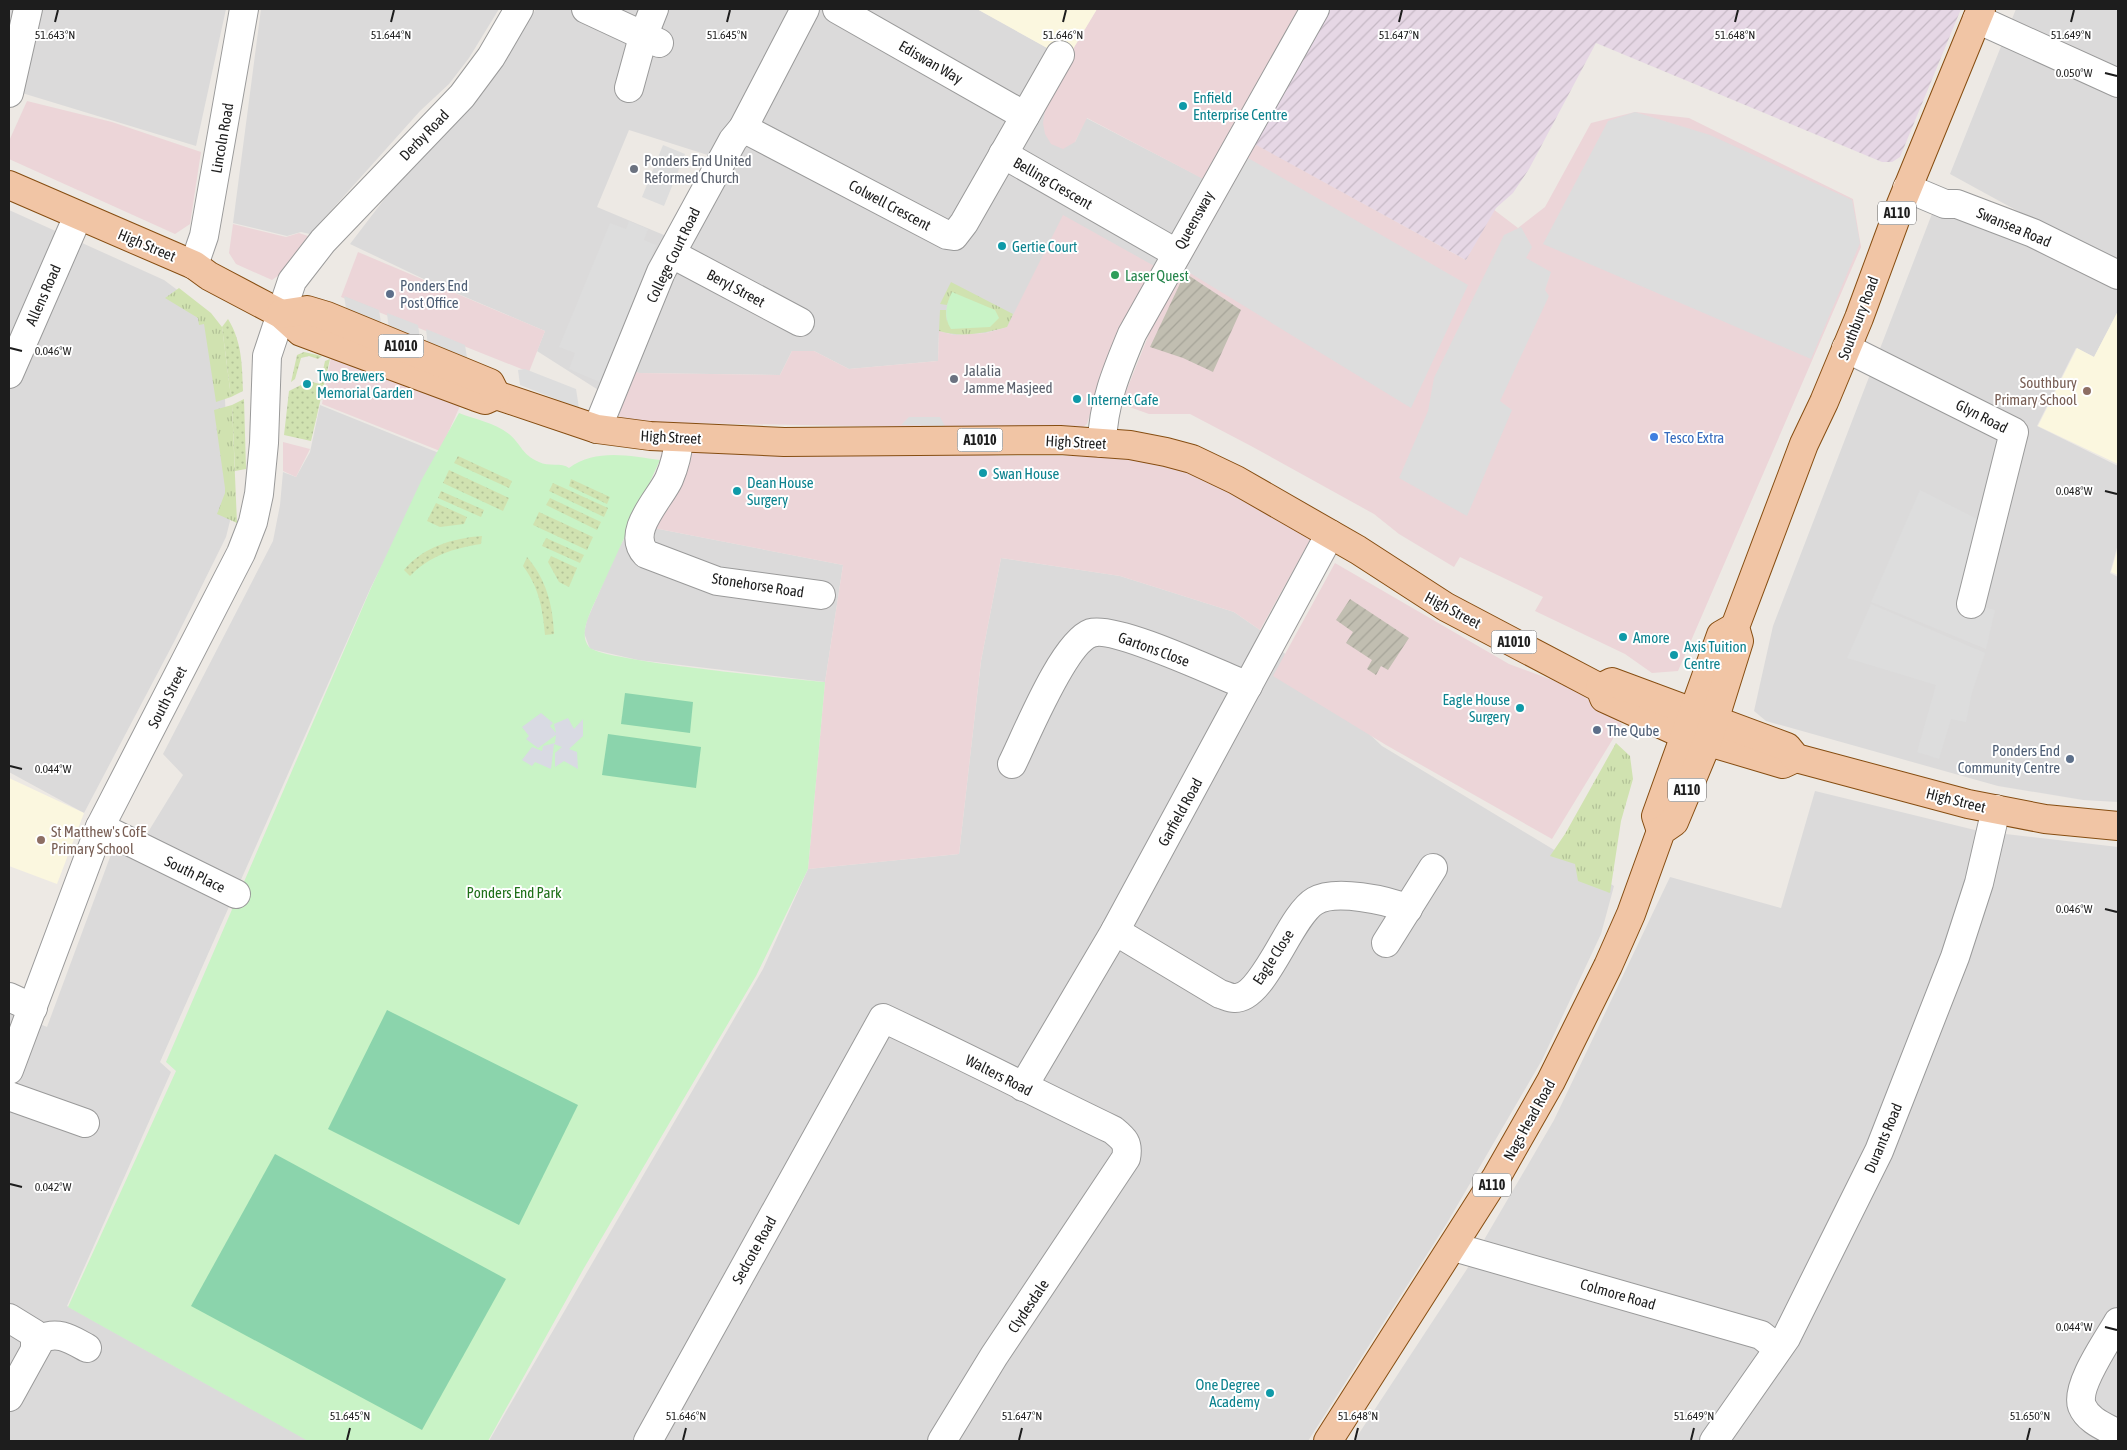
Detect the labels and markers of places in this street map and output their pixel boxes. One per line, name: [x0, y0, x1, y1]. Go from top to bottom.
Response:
place label: Enfield Enterprise Centre: [1193, 89, 1288, 123]
marker: Enfield Enterprise Centre: [1177, 100, 1189, 112]
place label: Ponders End United Reformed Church: [644, 152, 752, 186]
marker: Ponders End United Reformed Church: [628, 163, 640, 175]
place label: Gertie Court: [1012, 238, 1077, 255]
marker: Gertie Court: [996, 240, 1008, 252]
place label: Laser Quest: [1125, 267, 1189, 284]
marker: Laser Quest: [1109, 269, 1121, 281]
place label: Ponders End Post Office: [400, 277, 468, 311]
marker: Ponders End Post Office: [384, 288, 396, 300]
place label: Jalalia Jamme Masjeed: [964, 362, 1053, 396]
place label: Two Brewers Memorial Garden: [317, 367, 413, 401]
marker: Jalalia Jamme Masjeed: [948, 373, 960, 385]
place label: Southbury Primary School: [1994, 374, 2077, 408]
marker: Two Brewers Memorial Garden: [301, 378, 313, 390]
marker: Southbury Primary School: [2081, 385, 2093, 397]
place label: Internet Cafe: [1087, 391, 1159, 408]
marker: Internet Cafe: [1071, 393, 1083, 405]
place label: Tesco Extra: [1664, 429, 1724, 446]
marker: Tesco Extra: [1648, 431, 1660, 443]
place label: Swan House: [993, 465, 1060, 482]
marker: Swan House: [977, 467, 989, 479]
place label: Dean House Surgery: [747, 474, 814, 508]
marker: Dean House Surgery: [731, 485, 743, 497]
place label: Amore: [1633, 629, 1670, 646]
marker: Amore: [1617, 631, 1629, 643]
place label: Axis Tuition Centre: [1684, 638, 1747, 672]
marker: Axis Tuition Centre: [1668, 649, 1680, 661]
place label: Eagle House Surgery: [1442, 691, 1510, 725]
marker: Eagle House Surgery: [1514, 702, 1526, 714]
place label: The Qube: [1607, 722, 1660, 739]
marker: The Qube: [1591, 724, 1603, 736]
place label: Ponders End Community Centre: [1958, 742, 2060, 776]
marker: Ponders End Community Centre: [2064, 753, 2076, 765]
place label: St Matthew's CofE Primary School: [51, 823, 147, 857]
marker: St Matthew's CofE Primary School: [35, 834, 47, 846]
place label: One Degree Academy: [1195, 1376, 1260, 1410]
marker: One Degree Academy: [1264, 1387, 1276, 1399]

